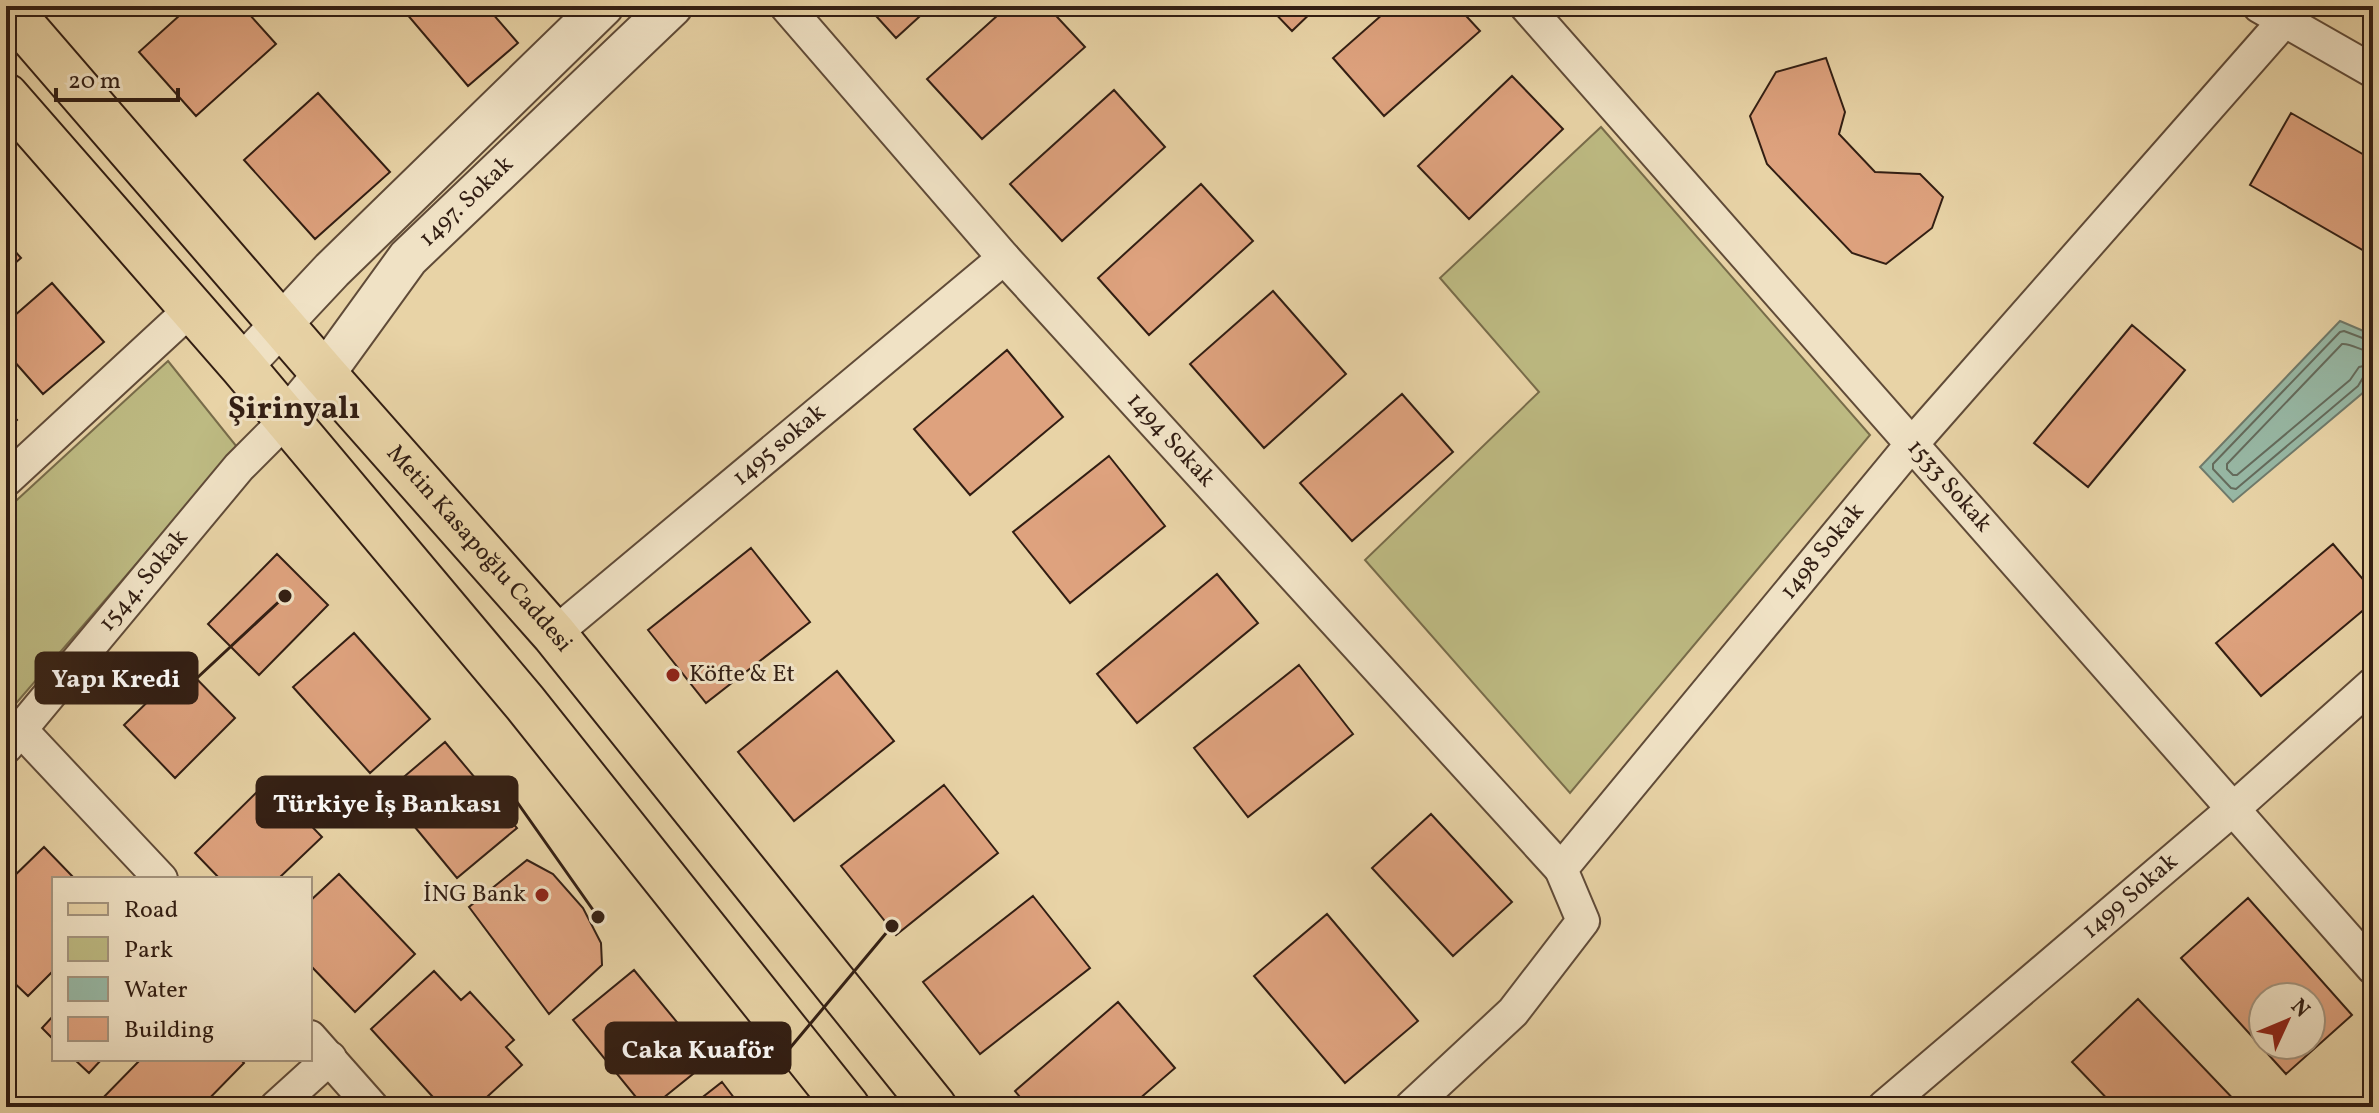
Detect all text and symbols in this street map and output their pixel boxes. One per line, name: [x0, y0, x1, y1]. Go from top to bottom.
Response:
scale bar: [56, 52, 178, 102]
text: 20 m: [68, 65, 121, 99]
street label: 1497. Sokak: [412, 149, 521, 255]
street label: 1494 Sokak: [1118, 385, 1223, 495]
district label: Şirinyalı: [228, 388, 360, 432]
street label: 1495 sokak: [726, 396, 834, 495]
street label: 1533 Sokak: [1898, 432, 1999, 540]
street label: Metin Kasapoğlu Caddesi: [378, 438, 580, 660]
street label: 1498 Sokak: [1773, 496, 1873, 607]
street label: 1544. Sokak: [91, 522, 197, 639]
callout: Yapı Kredi: [36, 653, 197, 703]
place label: Köfte & Et: [689, 658, 795, 692]
text: Yapı Kredi: [51, 662, 181, 698]
marker: Köfte & Et: [664, 666, 682, 684]
callout: Türkiye İş Bankası: [257, 777, 517, 827]
text: Türkiye İş Bankası: [273, 787, 501, 823]
street label: 1499 Sokak: [2075, 846, 2186, 948]
legend: [52, 877, 312, 1061]
place label: İNG Bank: [423, 878, 526, 912]
marker: İNG Bank: [533, 886, 551, 904]
text: Road: [124, 894, 178, 928]
text: Park: [124, 934, 173, 968]
text: Water: [124, 974, 188, 1008]
north arrow: [2247, 981, 2327, 1061]
text: N: [2283, 992, 2316, 1025]
text: Building: [124, 1014, 214, 1048]
callout: Caka Kuaför: [606, 1023, 790, 1073]
text: Caka Kuaför: [622, 1033, 774, 1069]

